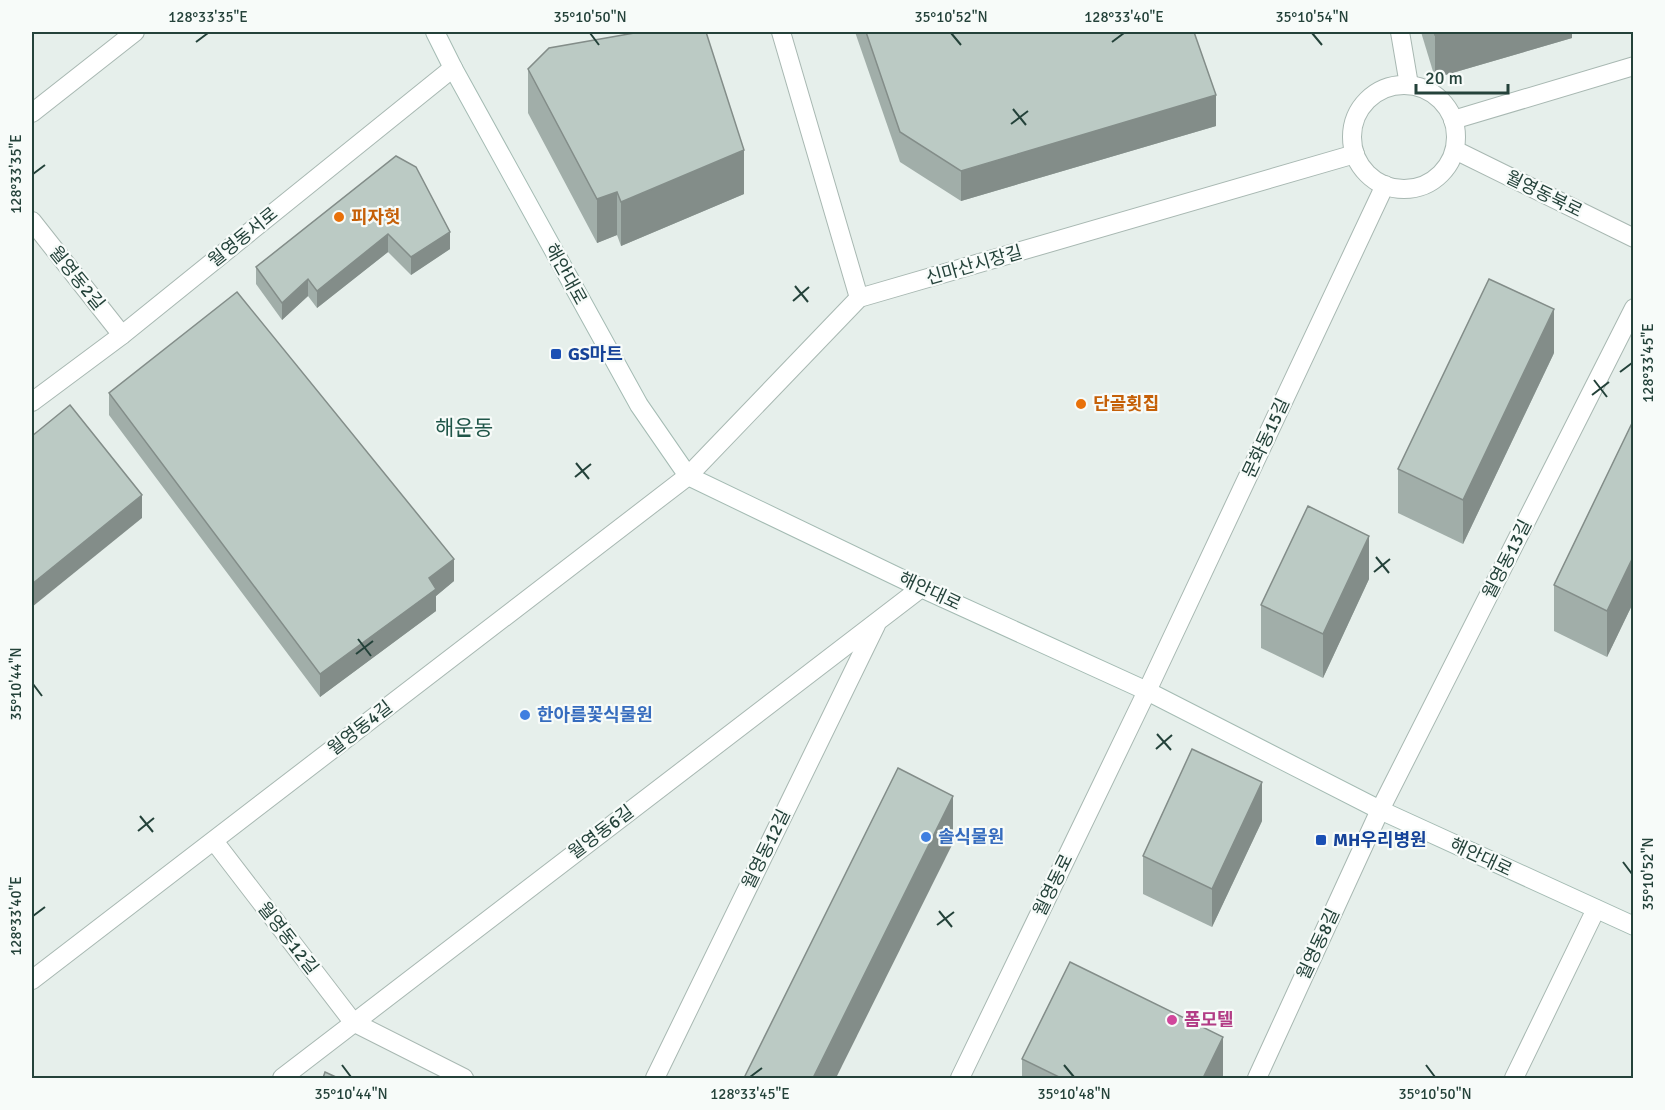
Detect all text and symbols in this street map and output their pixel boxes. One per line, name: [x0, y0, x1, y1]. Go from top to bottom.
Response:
text: 128°33'35"E: [168, 8, 248, 26]
text: 35°10'50"N: [553, 8, 627, 26]
text: 35°10'52"N: [914, 8, 988, 26]
text: 128°33'40"E: [1084, 8, 1164, 26]
text: 35°10'54"N: [1275, 8, 1349, 26]
scale bar: [1416, 57, 1508, 95]
text: 20 m: [1425, 67, 1463, 89]
text: 128°33'35"E: [7, 134, 25, 214]
street label: 월영동북로: [1502, 166, 1586, 222]
street label: 월영동서로: [204, 202, 282, 272]
place label: 피자헛: [351, 206, 401, 228]
marker: 피자헛: [332, 210, 346, 224]
street label: 해안대로: [540, 240, 592, 308]
street label: 신마산시장길: [923, 241, 1025, 289]
street label: 월영동2길: [45, 242, 109, 314]
text: 128°33'45"E: [1639, 323, 1657, 403]
place label: GS마트: [568, 343, 623, 365]
marker: GS마트: [549, 347, 563, 361]
place label: 단골횟집: [1093, 393, 1159, 415]
street label: 문화동15길: [1238, 395, 1294, 481]
marker: 단골횟집: [1074, 397, 1088, 411]
district label: 해운동: [435, 415, 493, 441]
street label: 월영동13길: [1478, 516, 1536, 602]
street label: 해안대로: [895, 567, 965, 615]
text: 35°10'44"N: [7, 647, 25, 721]
street label: 월영동4길: [323, 696, 397, 760]
place label: 한아름꽃식물원: [537, 704, 653, 726]
marker: 한아름꽃식물원: [518, 708, 532, 722]
street label: 월영동6길: [564, 800, 638, 864]
street label: 월영동12길: [737, 806, 795, 892]
place label: 솔식물원: [938, 826, 1004, 848]
place label: MH우리병원: [1333, 829, 1427, 851]
marker: 솔식물원: [919, 830, 933, 844]
marker: MH우리병원: [1314, 833, 1328, 847]
street label: 해안대로: [1446, 833, 1516, 881]
text: 35°10'52"N: [1639, 837, 1657, 911]
street label: 월영동로: [1029, 850, 1077, 920]
text: 128°33'40"E: [7, 876, 25, 956]
street label: 월영동12길: [253, 897, 323, 979]
street label: 월영동8길: [1292, 905, 1344, 983]
place label: 폼모텔: [1184, 1009, 1234, 1031]
marker: 폼모텔: [1165, 1013, 1179, 1027]
text: 35°10'44"N: [314, 1085, 388, 1103]
text: 128°33'45"E: [710, 1085, 790, 1103]
text: 35°10'48"N: [1037, 1085, 1111, 1103]
text: 35°10'50"N: [1398, 1085, 1472, 1103]

